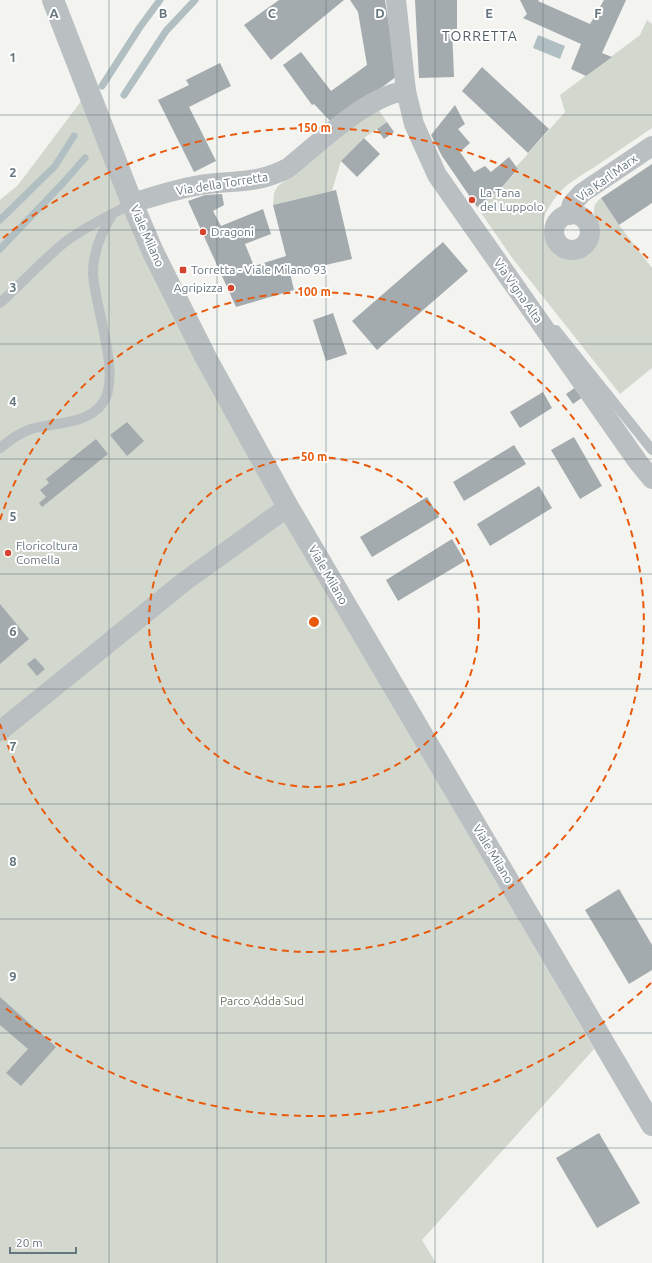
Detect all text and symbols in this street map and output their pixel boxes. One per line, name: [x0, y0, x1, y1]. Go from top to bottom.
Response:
text: A: [49, 6, 59, 20]
text: B: [159, 6, 168, 20]
text: C: [268, 6, 277, 20]
text: D: [375, 6, 385, 20]
text: E: [485, 6, 493, 20]
text: F: [594, 6, 602, 20]
district label: TORRETTA: [442, 28, 518, 44]
text: 1: [9, 50, 17, 64]
text: 150 m: [297, 121, 331, 134]
street label: Via Karl Marx: [574, 151, 639, 204]
text: 2: [9, 165, 17, 179]
street label: Via della Torretta: [175, 170, 269, 197]
place label: La Tana del Luppolo: [480, 186, 544, 213]
marker: La Tana del Luppolo: [467, 195, 477, 205]
street label: Viale Milano: [128, 203, 167, 269]
place label: Dragoni: [211, 225, 254, 238]
marker: Dragoni: [198, 227, 208, 237]
street label: Via Vigna Alta: [492, 256, 545, 325]
place label: Torretta - Viale Milano 93: [191, 263, 327, 276]
marker: Torretta - Viale Milano 93: [178, 265, 188, 275]
text: 3: [9, 280, 17, 294]
place label: Agripizza: [174, 281, 223, 294]
marker: Agripizza: [226, 283, 236, 293]
text: 100 m: [297, 285, 331, 298]
text: 4: [9, 394, 17, 408]
text: 50 m: [301, 450, 327, 463]
text: 5: [9, 509, 17, 523]
place label: Floricoltura Comella: [16, 539, 78, 566]
street label: Viale Milano: [306, 543, 351, 607]
marker: Floricoltura Comella: [3, 548, 13, 558]
centre of rings: [307, 615, 321, 629]
text: 6: [9, 624, 17, 638]
text: 7: [9, 739, 17, 753]
street label: Viale Milano: [471, 822, 516, 885]
text: 8: [9, 854, 17, 868]
text: 9: [9, 969, 17, 983]
park label: Parco Adda Sud: [220, 994, 304, 1007]
scale bar: [10, 1229, 76, 1255]
text: 20 m: [16, 1236, 43, 1249]

